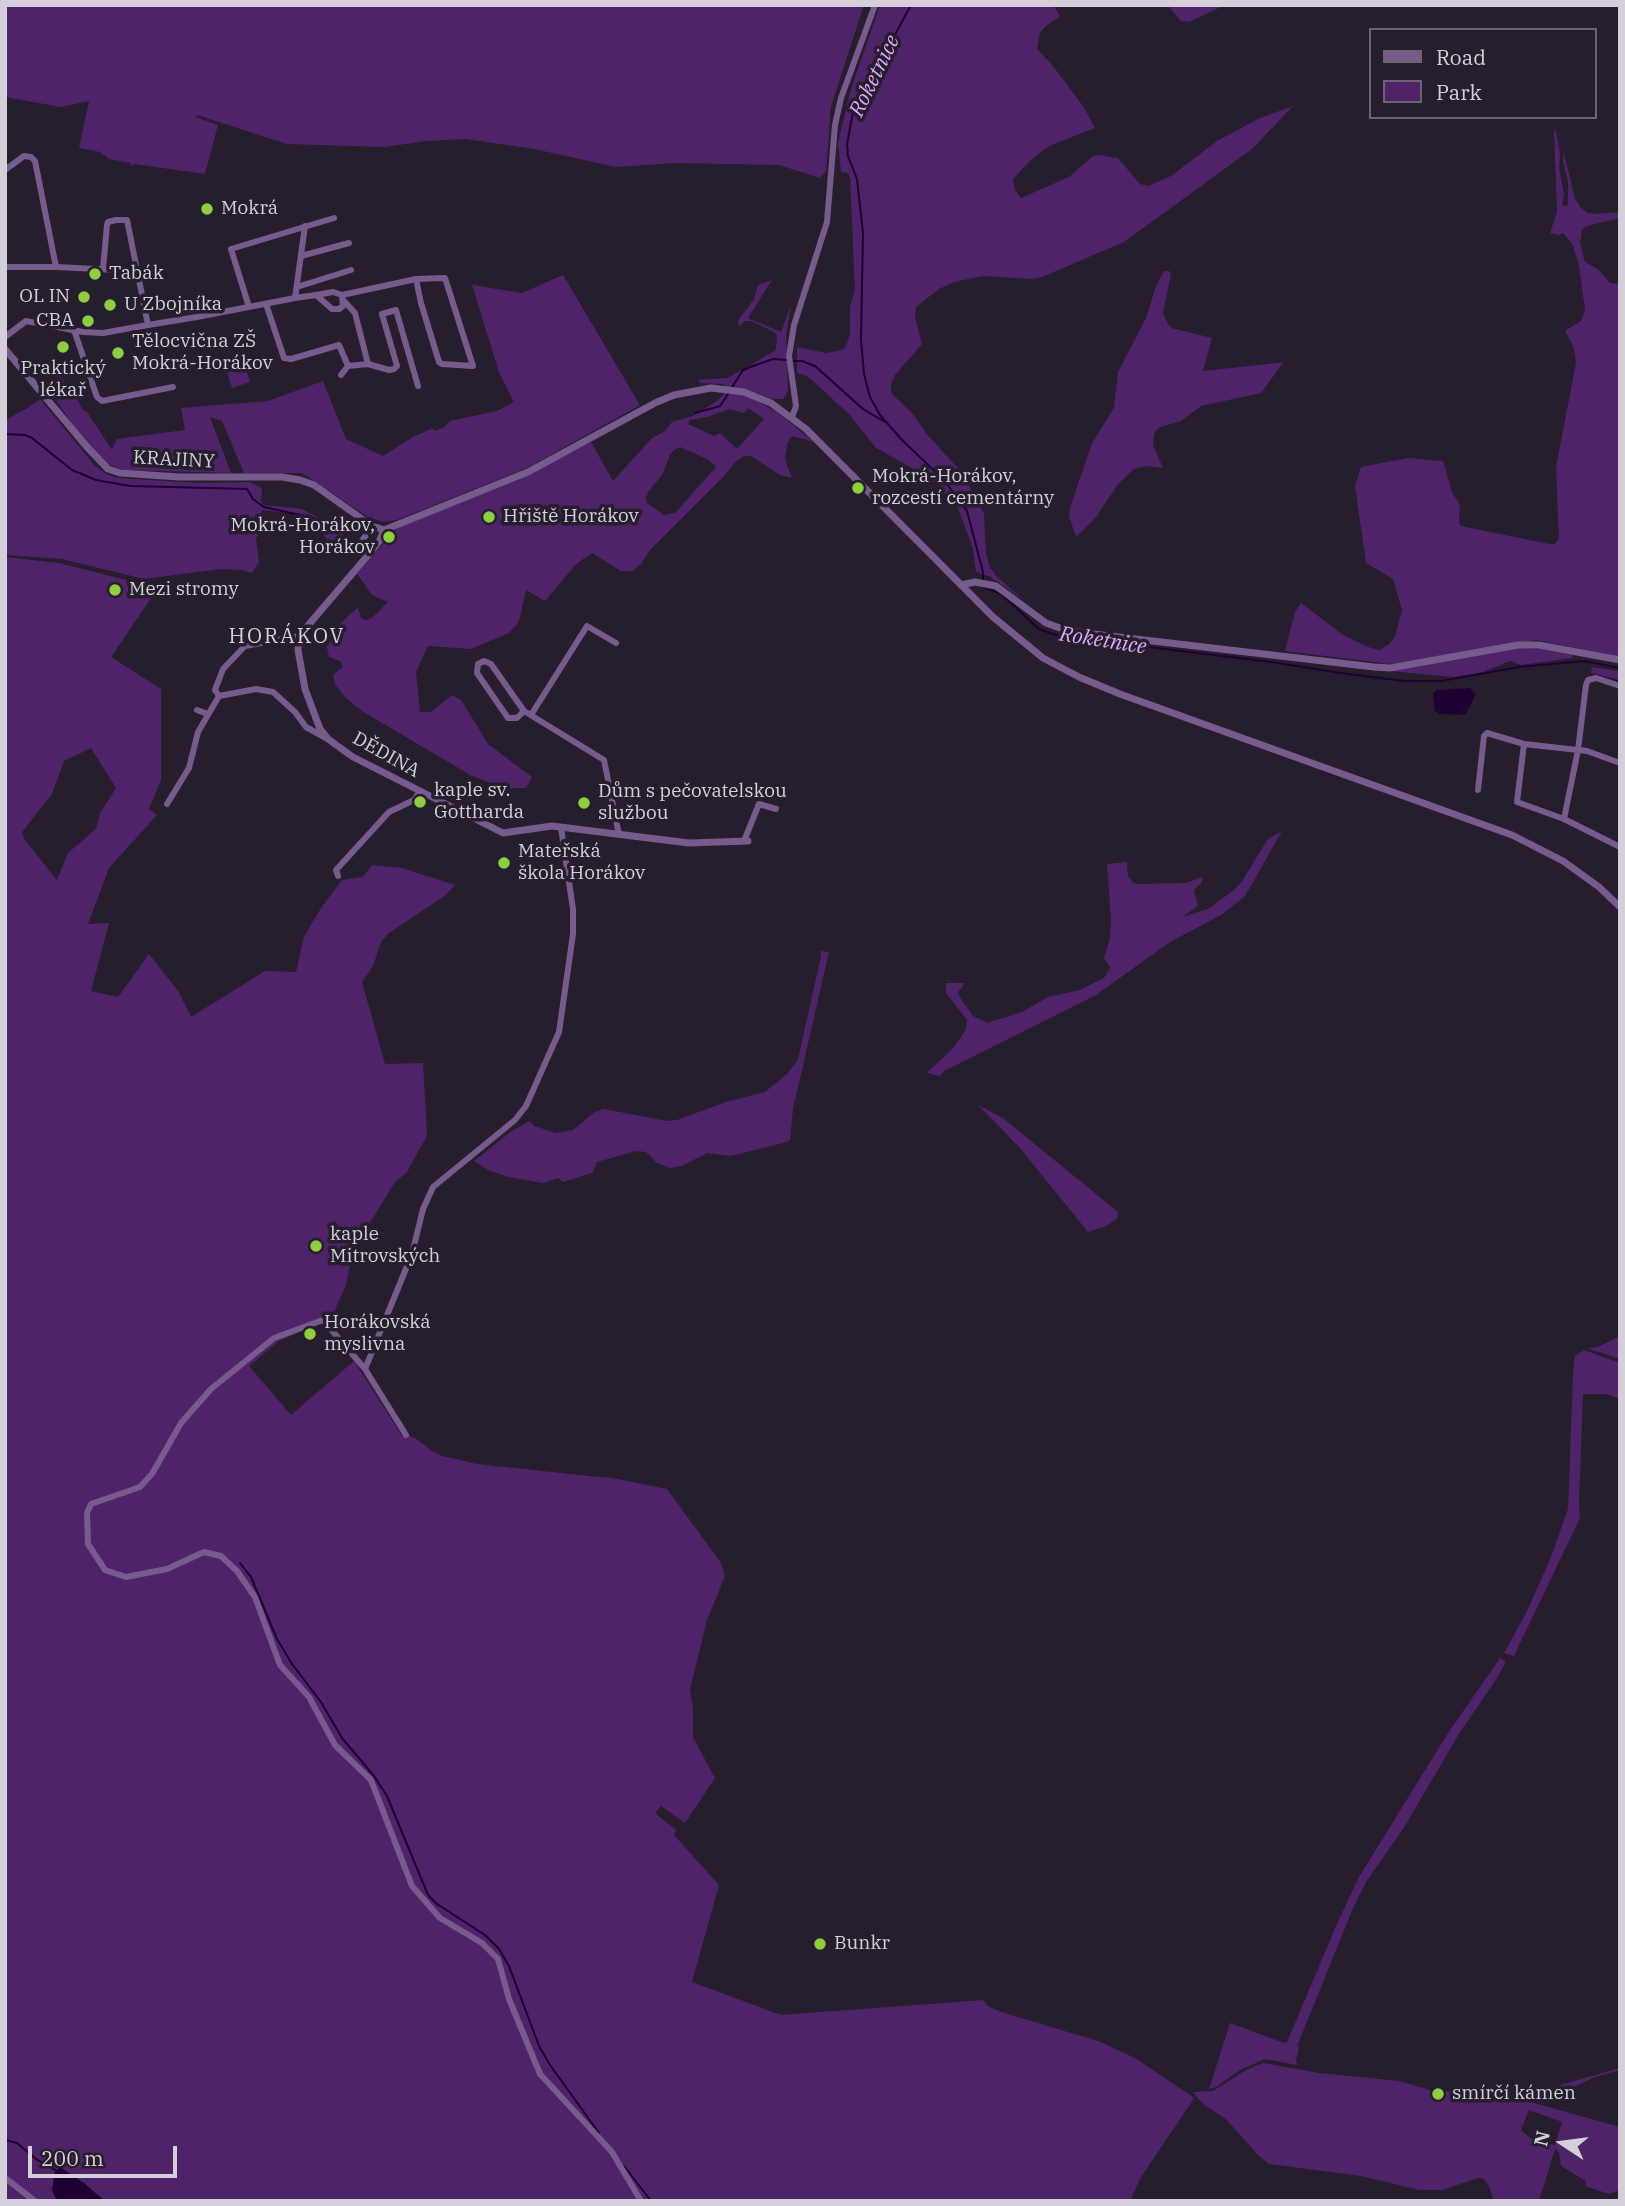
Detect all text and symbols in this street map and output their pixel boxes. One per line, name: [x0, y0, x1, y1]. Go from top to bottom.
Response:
legend: [1370, 28, 1597, 119]
water label: Roketnice: [845, 31, 905, 121]
text: Road: [1436, 43, 1486, 71]
text: Park: [1436, 78, 1482, 106]
place label: Mokrá: [221, 198, 278, 220]
marker: Mokrá: [199, 201, 215, 217]
place label: Tabák: [109, 263, 164, 285]
marker: Tabák: [87, 266, 103, 282]
place label: OL IN: [19, 286, 70, 308]
marker: OL IN: [76, 289, 92, 305]
place label: U Zbojníka: [124, 294, 222, 316]
marker: U Zbojníka: [102, 297, 118, 313]
place label: CBA: [36, 310, 74, 332]
marker: CBA: [80, 313, 96, 329]
place label: Tělocvična ZŠ Mokrá-Horákov: [132, 331, 273, 375]
marker: Praktický lékař: [55, 339, 71, 355]
marker: Tělocvična ZŠ Mokrá-Horákov: [110, 345, 126, 361]
place label: Praktický lékař: [20, 358, 106, 402]
street label: KRAJINY: [133, 446, 215, 474]
place label: Mokrá-Horákov, rozcestí cementárny: [872, 466, 1054, 510]
marker: Mokrá-Horákov, rozcestí cementárny: [850, 480, 866, 496]
place label: Hřiště Horákov: [503, 506, 639, 528]
marker: Hřiště Horákov: [481, 509, 497, 525]
place label: Mokrá-Horákov, Horákov: [230, 515, 375, 559]
marker: Mokrá-Horákov, Horákov: [381, 529, 397, 545]
place label: Mezi stromy: [129, 579, 239, 601]
marker: Mezi stromy: [107, 582, 123, 598]
water label: Roketnice: [1058, 622, 1148, 660]
district label: HORÁKOV: [229, 624, 345, 650]
street label: DĚDINA: [348, 727, 424, 783]
place label: kaple sv. Gottharda: [434, 780, 524, 824]
place label: Dům s pečovatelskou službou: [598, 781, 787, 825]
marker: kaple sv. Gottharda: [412, 794, 428, 810]
marker: Dům s pečovatelskou službou: [576, 795, 592, 811]
place label: Mateřská škola Horákov: [518, 841, 645, 885]
marker: Mateřská škola Horákov: [496, 855, 512, 871]
place label: kaple Mitrovských: [330, 1224, 440, 1268]
marker: kaple Mitrovských: [308, 1238, 324, 1254]
place label: Horákovská myslivna: [324, 1312, 431, 1356]
marker: Horákovská myslivna: [302, 1326, 318, 1342]
place label: Bunkr: [834, 1933, 890, 1955]
marker: Bunkr: [812, 1936, 828, 1952]
place label: smírčí kámen: [1452, 2083, 1576, 2105]
marker: smírčí kámen: [1430, 2086, 1446, 2102]
north arrow: [1527, 2108, 1597, 2178]
text: N: [1528, 2128, 1555, 2148]
scale bar: [32, 2132, 180, 2176]
text: 200 m: [41, 2144, 104, 2172]

